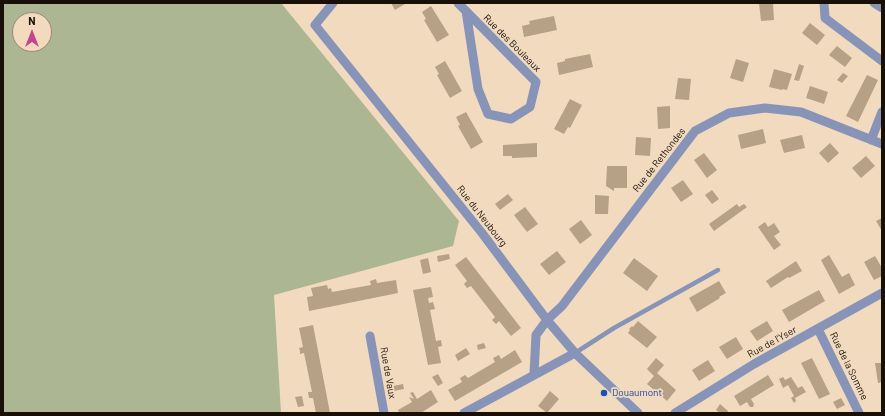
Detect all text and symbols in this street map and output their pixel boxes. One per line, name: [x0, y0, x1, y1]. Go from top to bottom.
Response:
north arrow: [12, 12, 52, 52]
street label: Rue des Bouleaux: [481, 12, 543, 74]
text: N: [28, 14, 36, 27]
street label: Rue de Rethondes: [630, 125, 688, 195]
street label: Rue du Neubourg: [454, 183, 510, 249]
street label: Rue de l'Yser: [745, 324, 799, 360]
street label: Rue de la Somme: [827, 330, 871, 402]
street label: Rue de Vaux: [378, 346, 398, 400]
place label: Douaumont: [612, 387, 662, 399]
marker: Douaumont: [599, 388, 609, 398]

